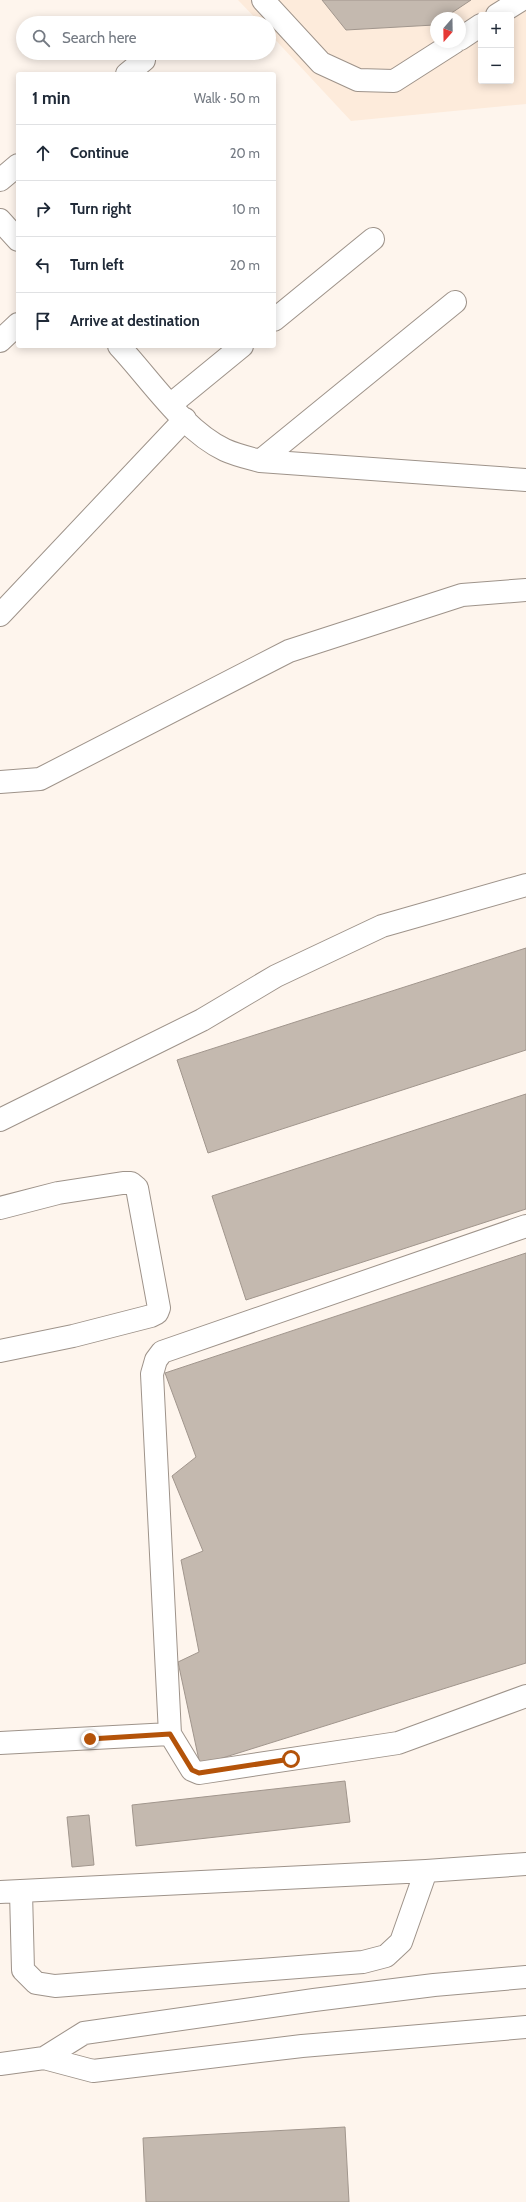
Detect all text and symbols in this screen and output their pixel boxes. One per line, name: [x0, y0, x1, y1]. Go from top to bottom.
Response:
north arrow: [430, 12, 466, 48]
map controls: [478, 12, 514, 84]
button: +: [478, 12, 514, 48]
search box: [16, 16, 276, 60]
icon: search: [30, 27, 52, 49]
text: Search here: [62, 29, 137, 47]
button: −: [478, 48, 514, 84]
text: 1 min: [32, 88, 70, 108]
text: Walk · 50 m: [194, 90, 260, 106]
icon: ahead: [32, 142, 54, 164]
text: Continue: [70, 144, 129, 162]
text: 20 m: [230, 145, 260, 161]
icon: right: [32, 198, 54, 220]
text: Turn right: [70, 200, 131, 218]
text: 10 m: [232, 201, 260, 217]
icon: left: [32, 254, 54, 276]
text: Turn left: [70, 256, 124, 274]
text: 20 m: [230, 257, 260, 273]
icon: arrive: [32, 310, 54, 332]
text: Arrive at destination: [70, 312, 200, 330]
route end: [81, 1730, 99, 1748]
route start: [282, 1750, 300, 1768]

